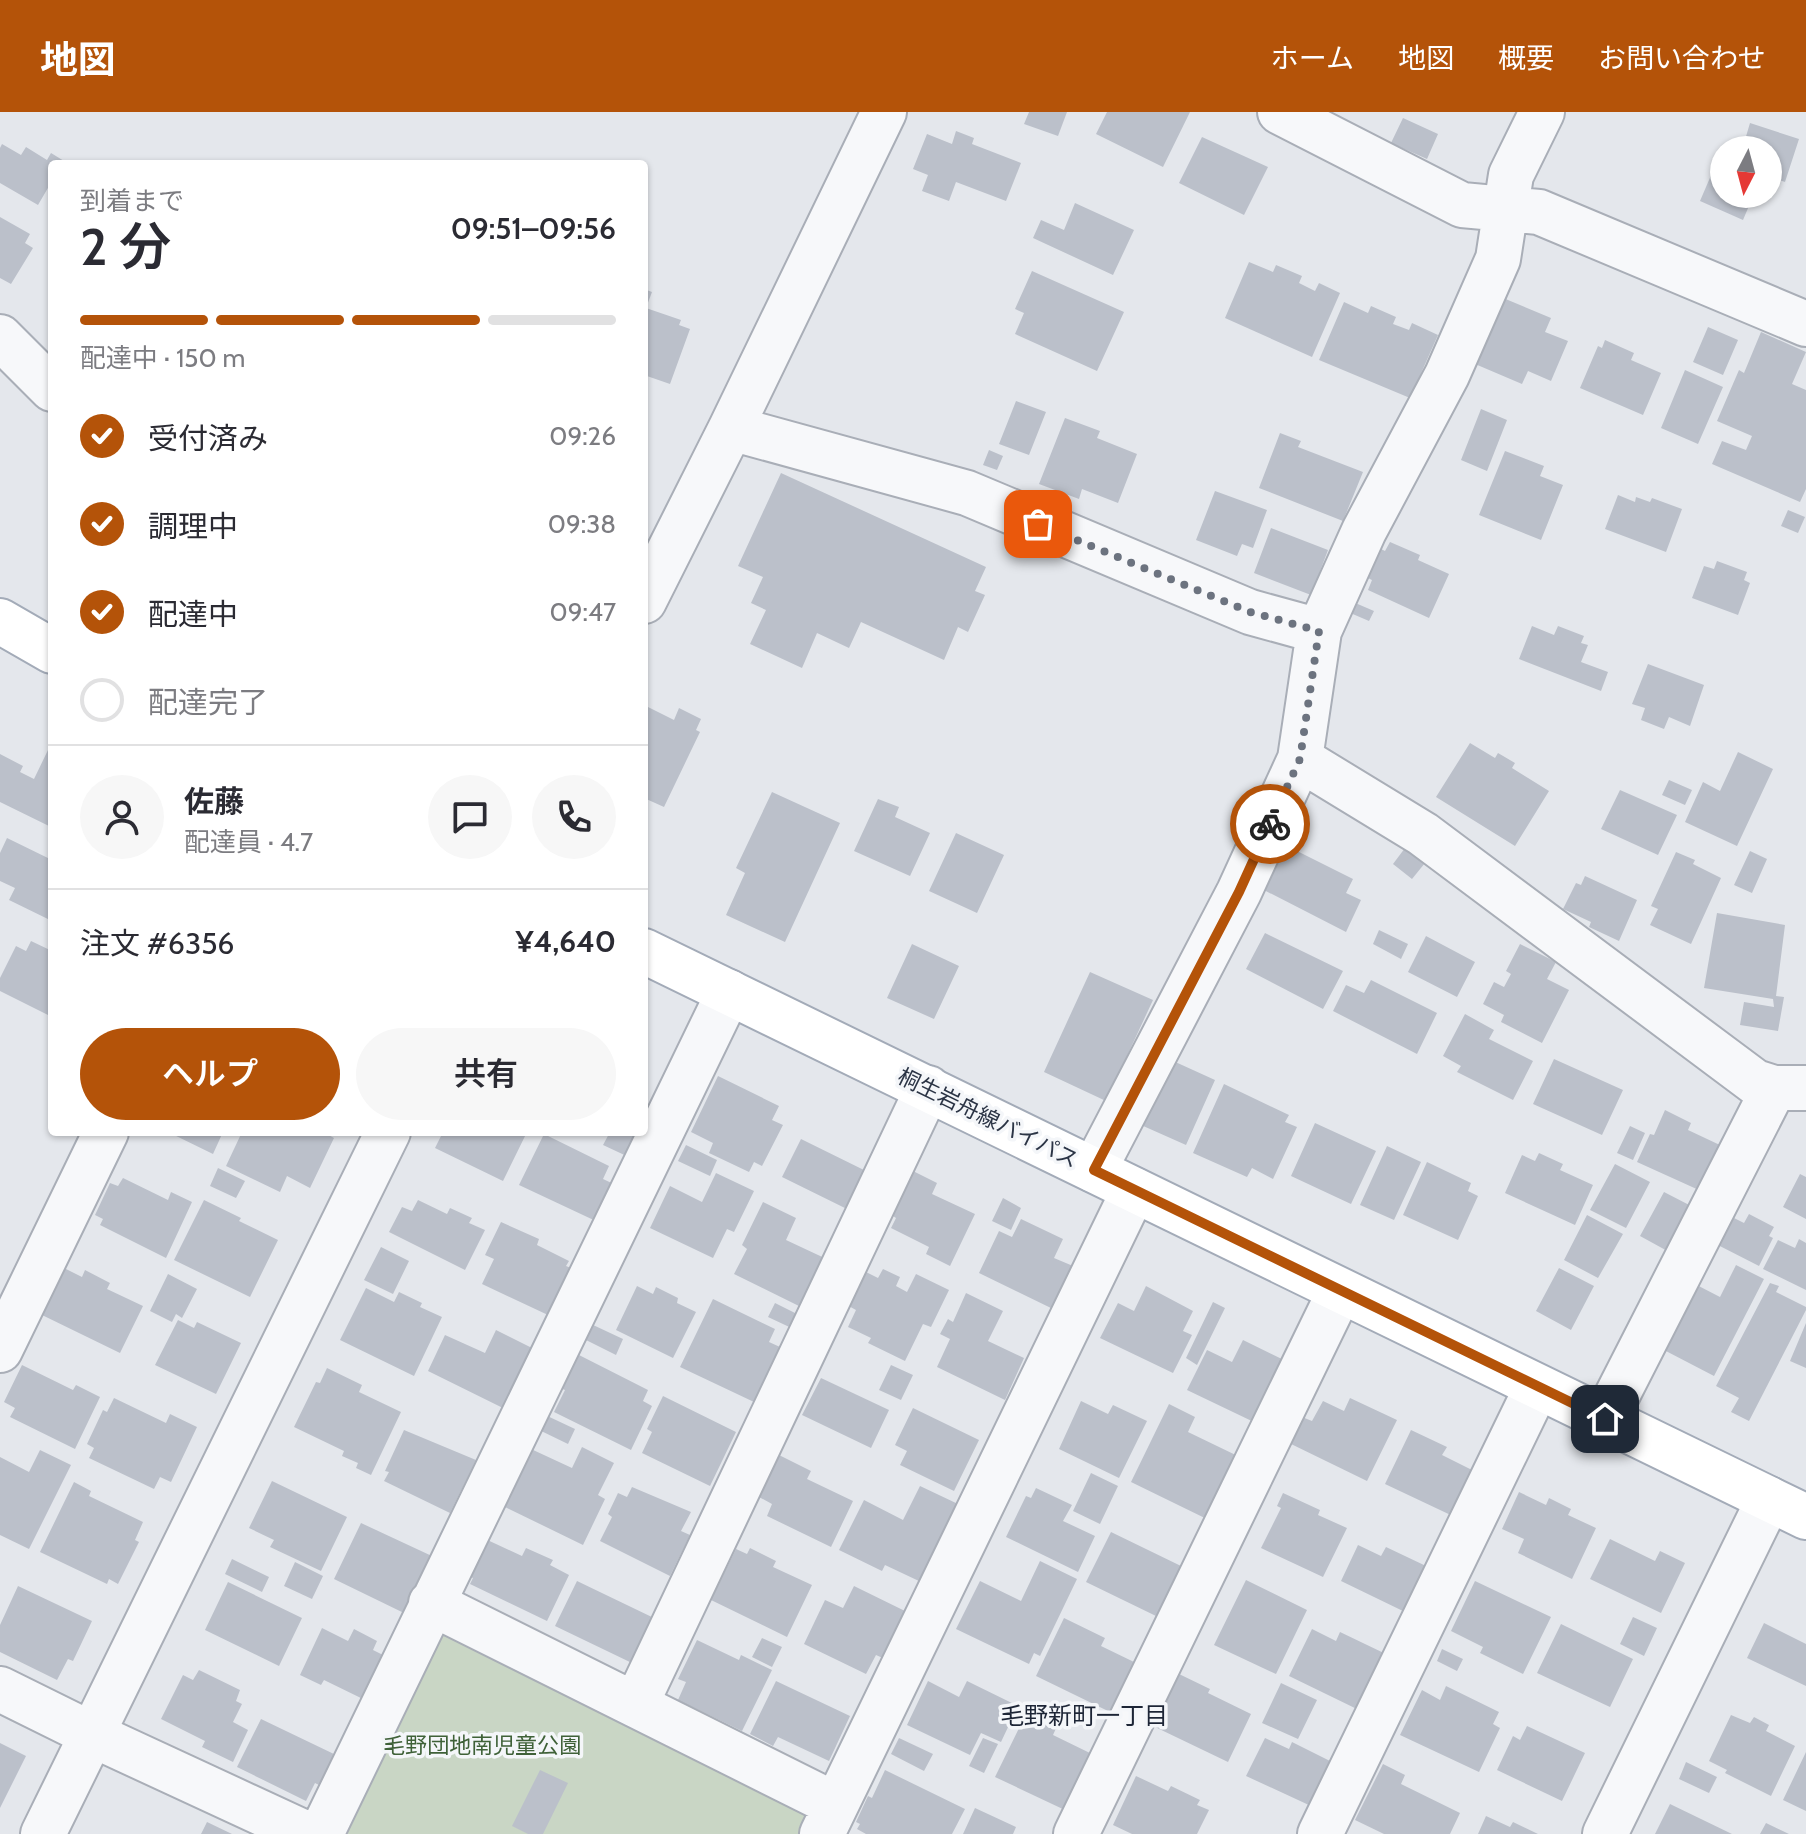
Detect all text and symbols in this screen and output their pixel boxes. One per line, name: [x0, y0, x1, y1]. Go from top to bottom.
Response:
text: 地図: [40, 36, 116, 83]
text: ホーム: [1271, 41, 1354, 75]
text: 地図: [1398, 41, 1454, 75]
text: 概要: [1498, 41, 1554, 75]
text: お問い合わせ: [1598, 41, 1766, 75]
north arrow: [1710, 136, 1782, 208]
map controls: [1710, 136, 1782, 208]
text: 到着まで: [80, 185, 184, 217]
text: 09:51–09:56: [451, 210, 616, 247]
text: 2 分: [80, 215, 171, 278]
text: 配達中 · 150 m: [80, 342, 245, 374]
icon: check: [80, 414, 124, 458]
text: 受付済み: [148, 420, 268, 457]
text: 09:26: [549, 420, 616, 452]
pin: [1004, 490, 1072, 558]
icon: check: [80, 502, 124, 546]
icon: bag: [1016, 502, 1060, 546]
text: 調理中: [148, 508, 238, 545]
text: 09:38: [548, 508, 616, 540]
icon: check: [80, 590, 124, 634]
text: 配達中: [148, 596, 238, 633]
text: 09:47: [550, 596, 616, 628]
text: 配達完了: [148, 684, 268, 721]
button: person: [80, 775, 164, 859]
button: chat: [428, 775, 512, 859]
button: phone: [532, 775, 616, 859]
text: 佐藤: [184, 783, 244, 820]
courier: [1230, 784, 1310, 864]
icon: bike: [1248, 802, 1292, 846]
text: 配達員 · 4.7: [184, 826, 313, 858]
text: ¥4,640: [516, 923, 616, 960]
text: 注文 #6356: [80, 925, 234, 962]
button: ヘルプ: [80, 1028, 340, 1120]
button: 共有: [356, 1028, 616, 1120]
street label: 桐生岩舟線バイパス: [893, 1063, 1083, 1173]
pin: [1571, 1385, 1639, 1453]
icon: home: [1583, 1397, 1627, 1441]
district label: 毛野新町一丁目: [1000, 1701, 1168, 1730]
park label: 毛野団地南児童公園: [383, 1732, 581, 1759]

